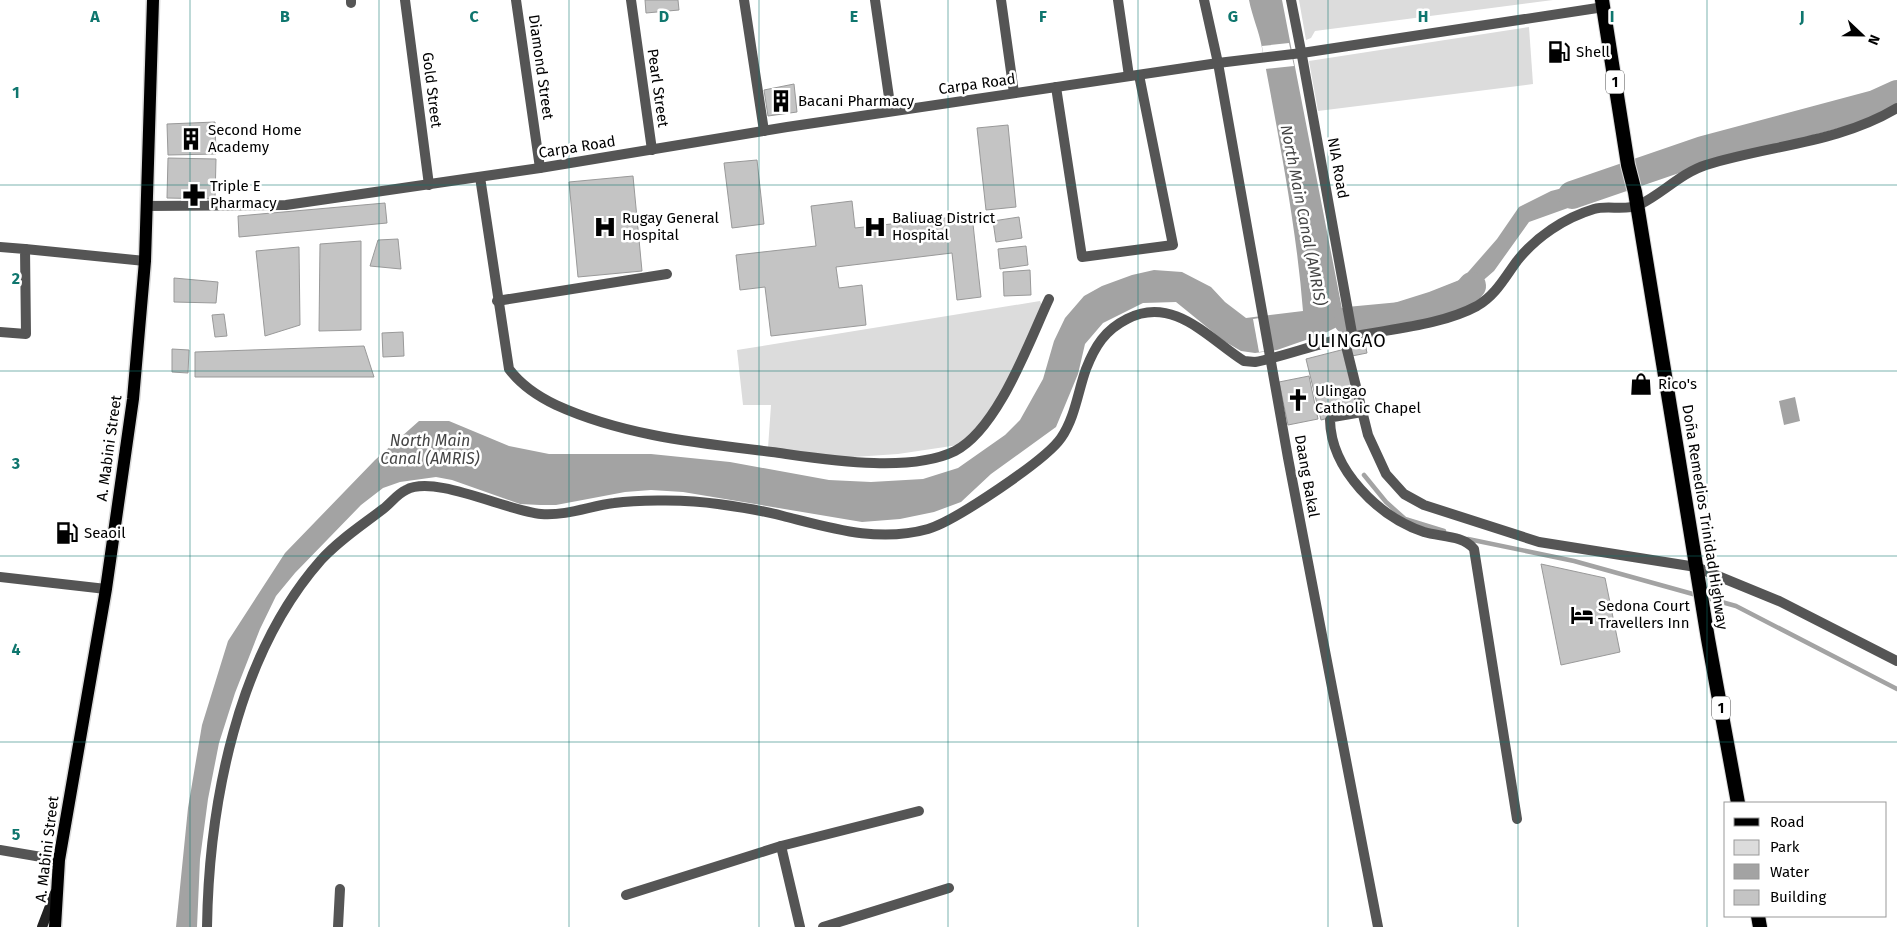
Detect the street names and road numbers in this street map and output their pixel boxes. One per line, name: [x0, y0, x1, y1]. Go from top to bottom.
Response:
street label: Diamond Street: [525, 13, 557, 121]
street label: Pearl Street: [644, 47, 673, 129]
street label: Gold Street: [418, 51, 446, 129]
street label: Carpa Road: [937, 70, 1017, 98]
road number: 1: [1606, 70, 1624, 94]
street label: Carpa Road: [537, 132, 617, 162]
street label: NIA Road: [1324, 136, 1352, 200]
street label: A. Mabini Street: [93, 393, 125, 502]
street label: Doña Remedios Trinidad Highway: [1678, 403, 1732, 631]
street label: Daang Bakal: [1291, 433, 1323, 519]
road number: 1: [1712, 696, 1730, 720]
street label: A. Mabini Street: [32, 794, 63, 903]

